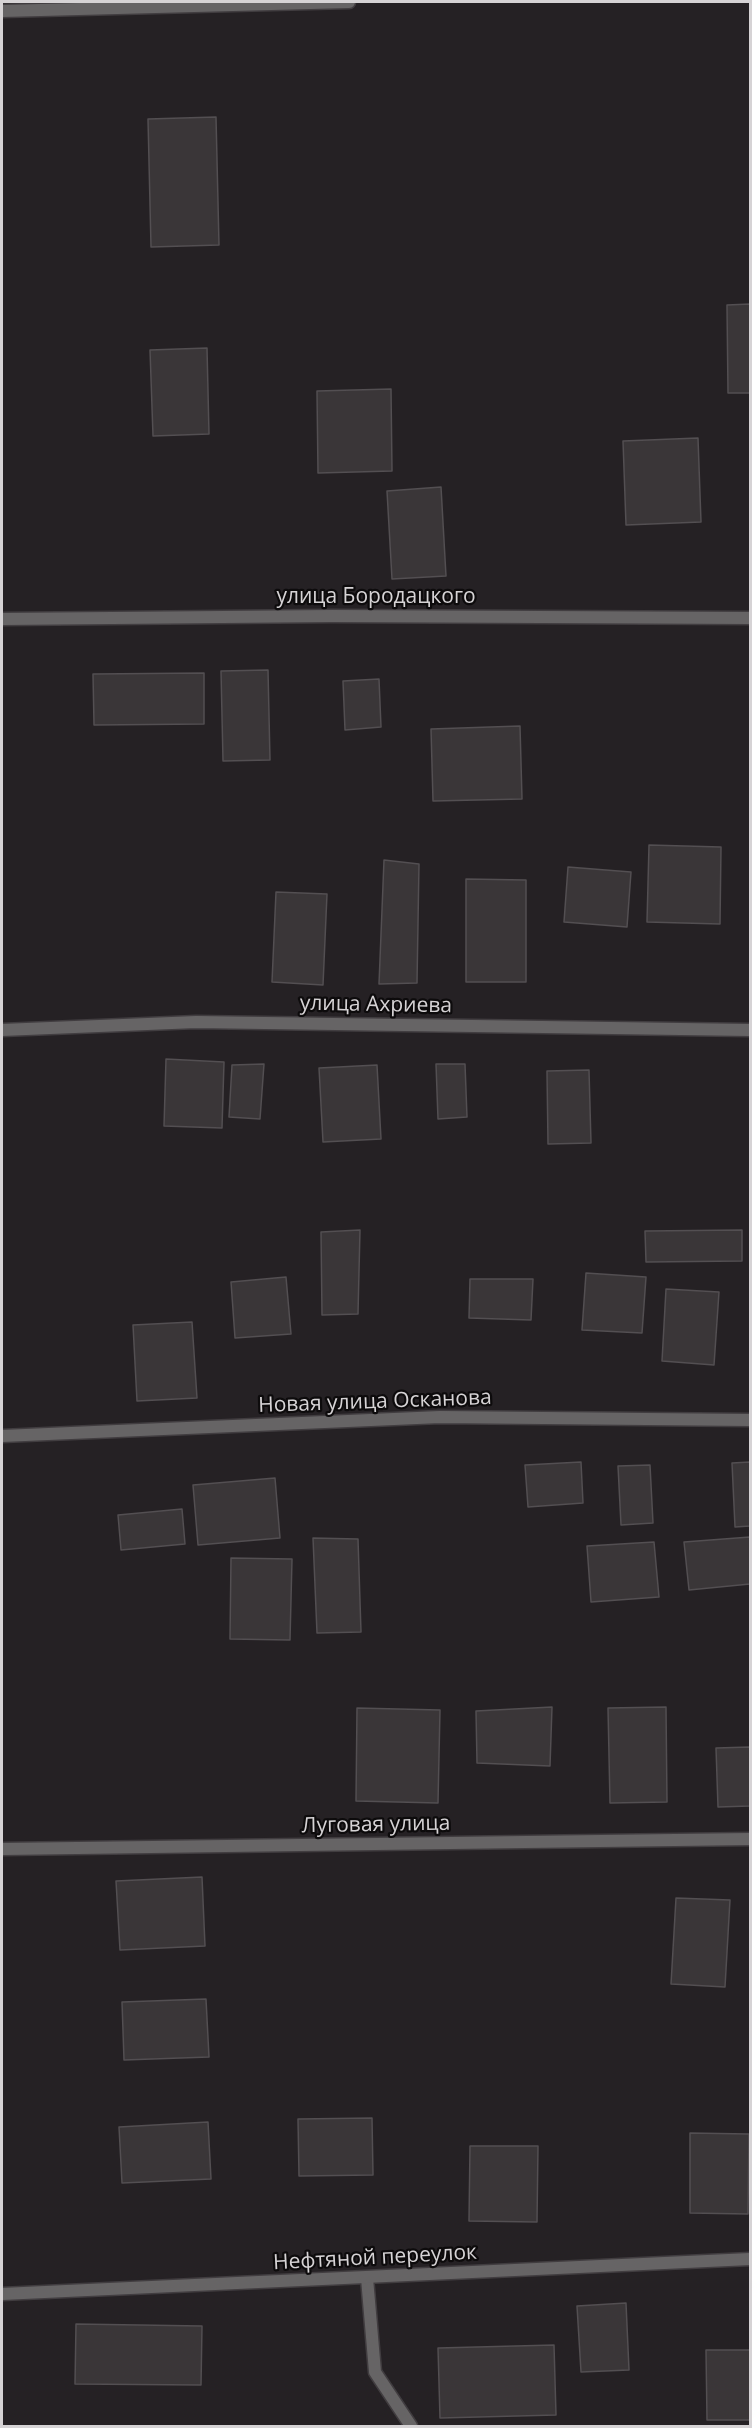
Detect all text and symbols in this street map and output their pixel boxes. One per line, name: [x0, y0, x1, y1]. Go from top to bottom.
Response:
street label: улица Бородацкого: [276, 584, 476, 610]
street label: улица Ахриева: [300, 991, 452, 1019]
street label: Новая улица Осканова: [258, 1385, 492, 1419]
street label: Луговая улица: [302, 1811, 450, 1839]
street label: Нефтяной переулок: [272, 2240, 478, 2276]

